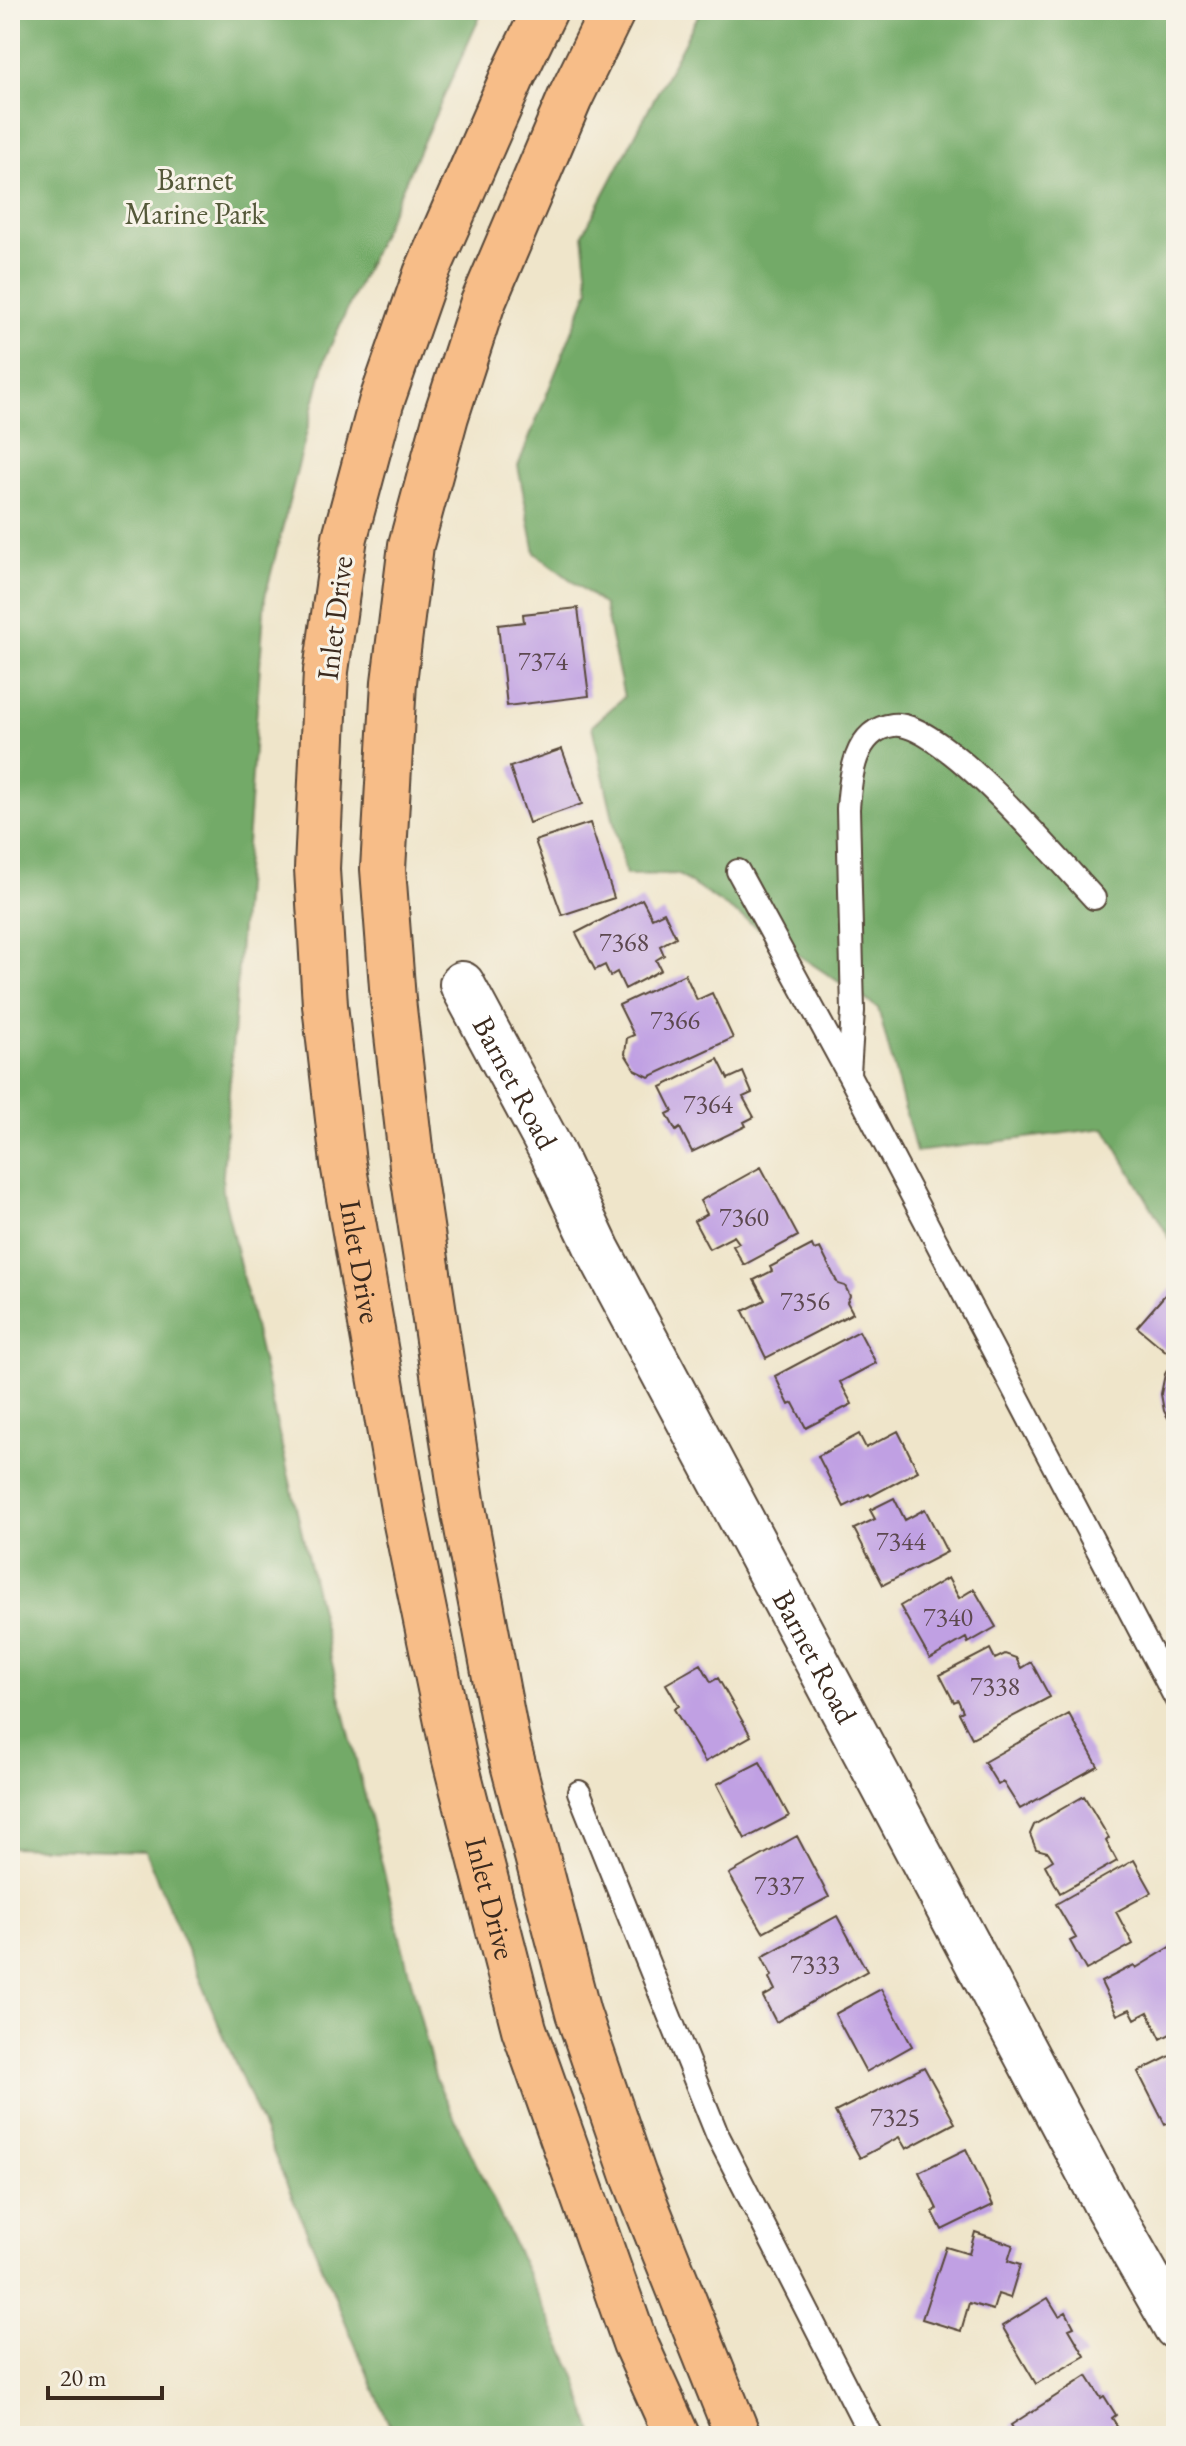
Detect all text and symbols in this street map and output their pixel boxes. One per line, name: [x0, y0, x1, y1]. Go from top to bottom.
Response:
park label: Barnet Marine Park: [125, 160, 266, 233]
street label: Inlet Drive: [308, 554, 361, 682]
house number: 7374: [518, 644, 568, 678]
house number: 7368: [599, 925, 649, 959]
house number: 7366: [650, 1003, 700, 1037]
street label: Barnet Road: [464, 1009, 567, 1156]
house number: 7364: [683, 1087, 733, 1121]
street label: Inlet Drive: [331, 1197, 391, 1326]
house number: 7360: [719, 1200, 769, 1234]
house number: 7356: [780, 1284, 830, 1318]
house number: 7344: [876, 1524, 926, 1558]
street label: Barnet Road: [764, 1584, 867, 1731]
house number: 7340: [923, 1600, 973, 1634]
house number: 7338: [970, 1669, 1020, 1703]
street label: Inlet Drive: [457, 1833, 525, 1963]
house number: 7337: [754, 1868, 804, 1902]
house number: 7333: [790, 1947, 840, 1981]
house number: 7325: [870, 2100, 920, 2134]
scale bar: [48, 2350, 162, 2400]
text: 20 m: [60, 2362, 107, 2393]

